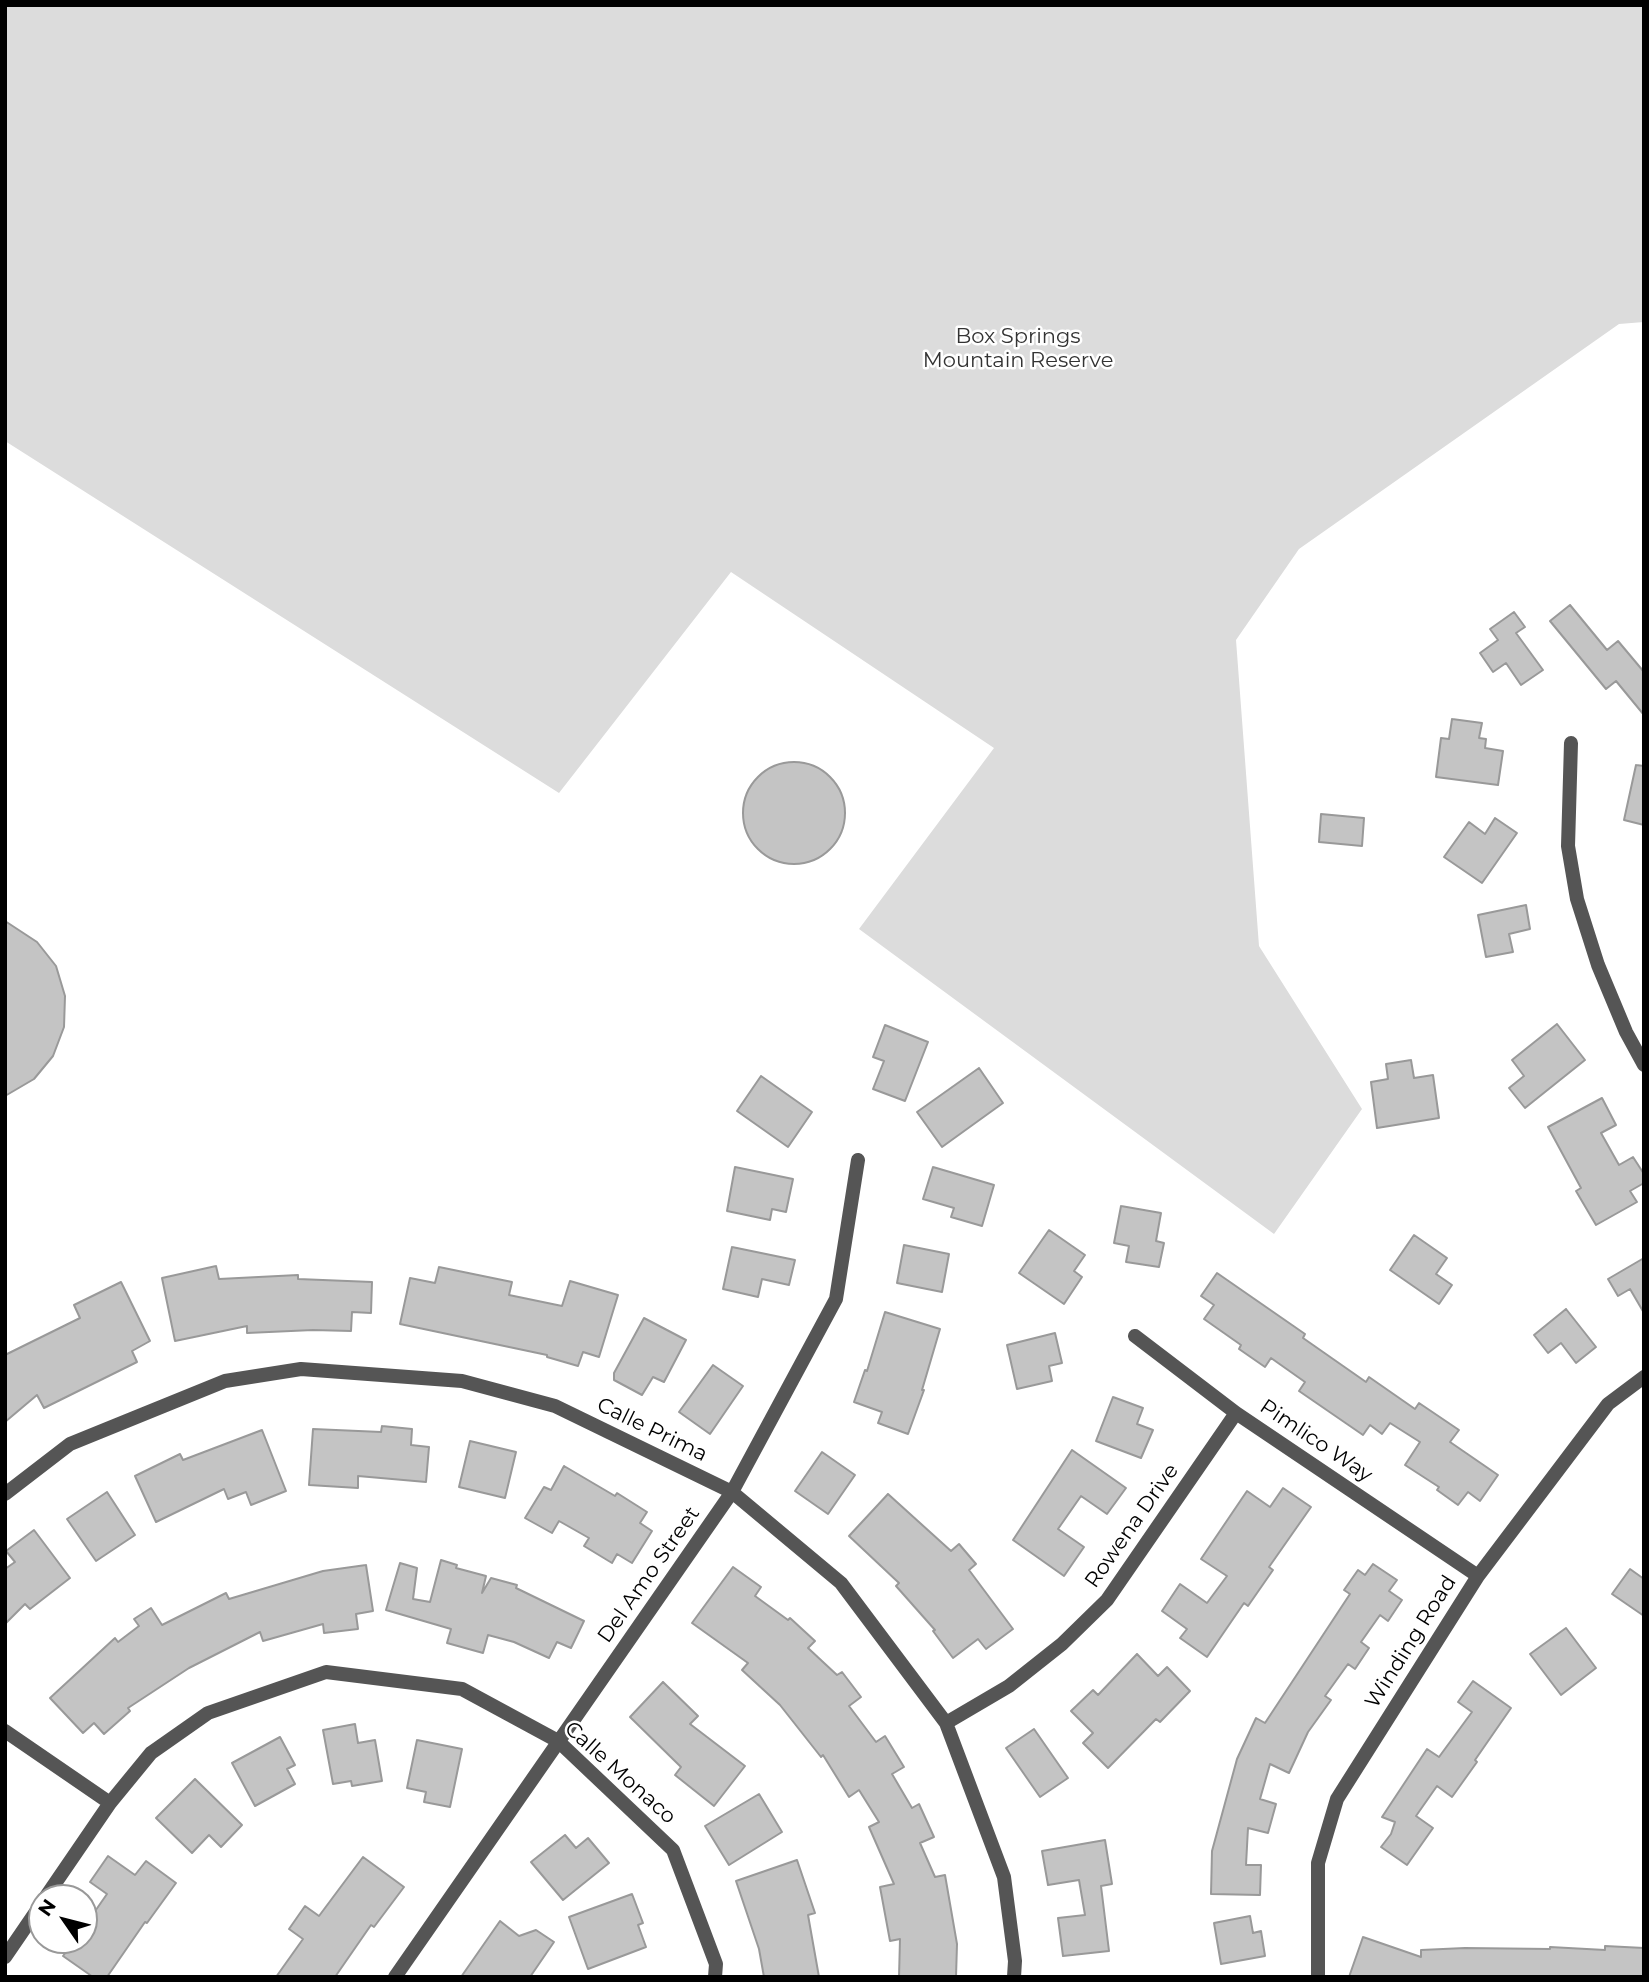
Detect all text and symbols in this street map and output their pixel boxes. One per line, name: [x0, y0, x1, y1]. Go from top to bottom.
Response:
park label: Box Springs Mountain Reserve: [923, 324, 1113, 374]
street label: Calle Prima: [593, 1392, 711, 1468]
street label: Pimlico Way: [1255, 1394, 1377, 1488]
street label: Rowena Drive: [1080, 1459, 1184, 1593]
street label: Del Amo Street: [593, 1502, 705, 1648]
street label: Winding Road: [1360, 1571, 1462, 1713]
street label: Calle Monaco: [559, 1716, 681, 1830]
north arrow: [28, 1884, 98, 1954]
text: N: [33, 1895, 61, 1921]

